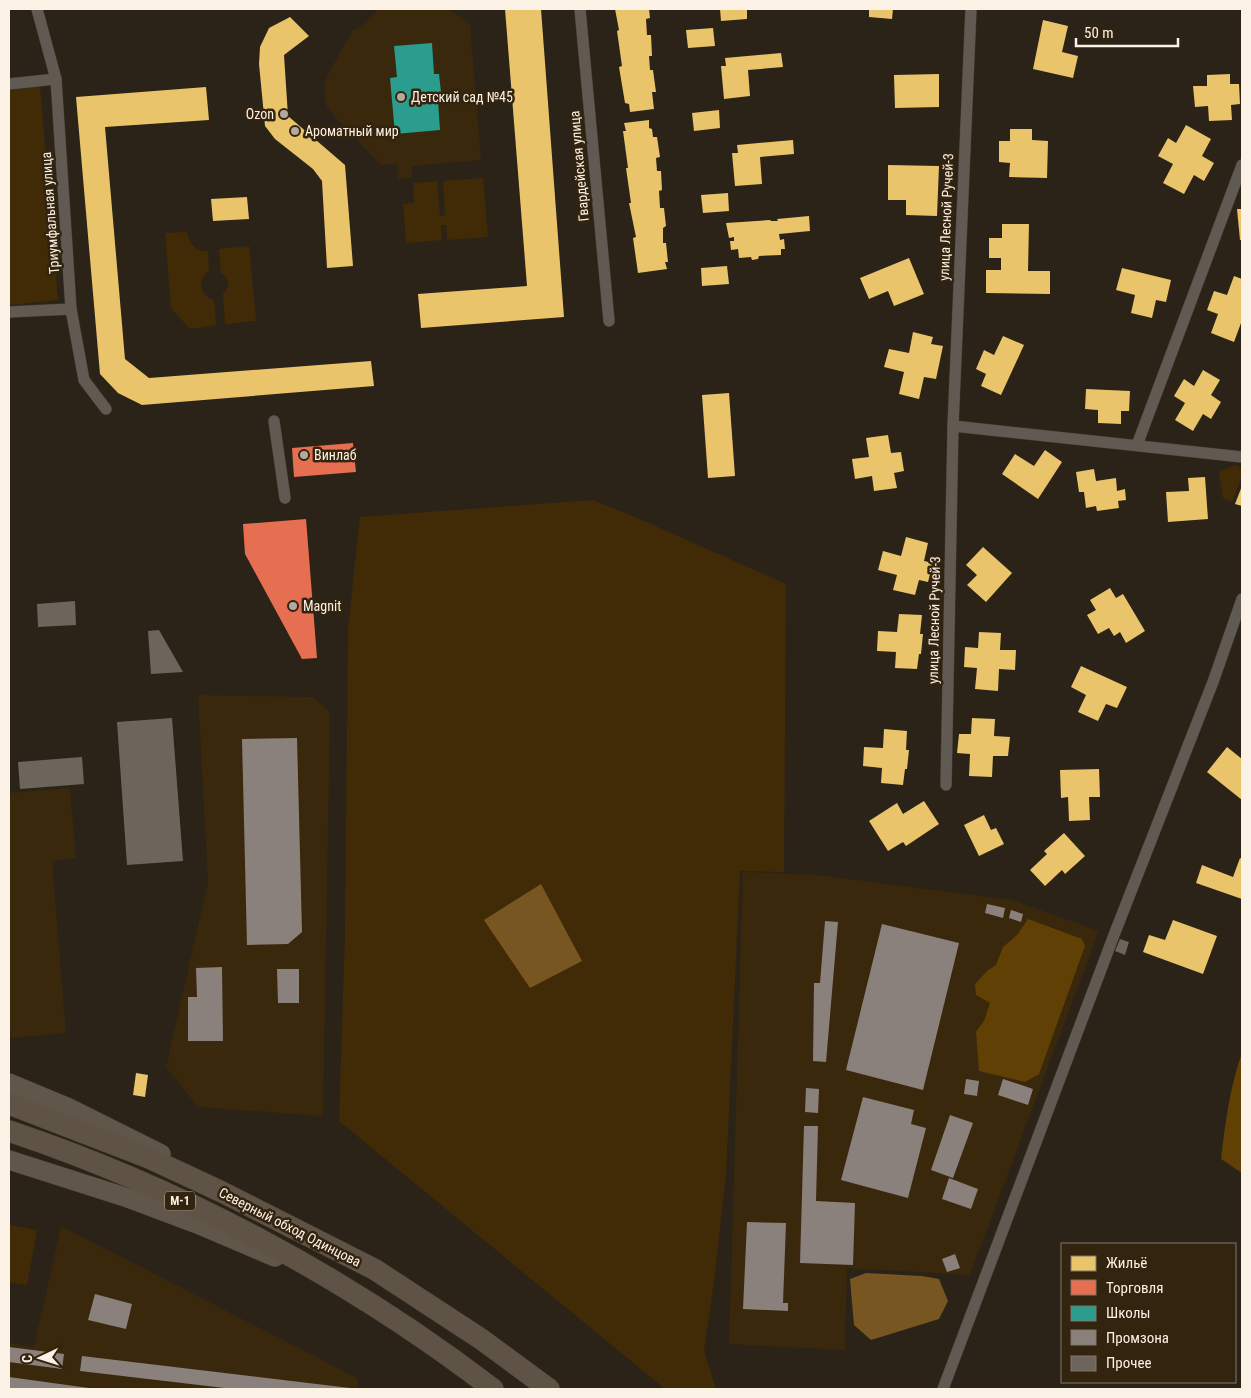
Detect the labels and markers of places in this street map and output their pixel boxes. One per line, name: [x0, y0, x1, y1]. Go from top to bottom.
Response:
place label: Детский сад №45: [411, 89, 513, 105]
marker: Детский сад №45: [395, 91, 407, 103]
place label: Ozon: [246, 106, 274, 122]
marker: Ozon: [278, 108, 290, 120]
place label: Ароматный мир: [305, 123, 399, 139]
marker: Ароматный мир: [289, 125, 301, 137]
place label: Винлаб: [314, 447, 357, 463]
marker: Винлаб: [298, 449, 310, 461]
place label: Magnit: [303, 598, 341, 614]
marker: Magnit: [287, 600, 299, 612]

